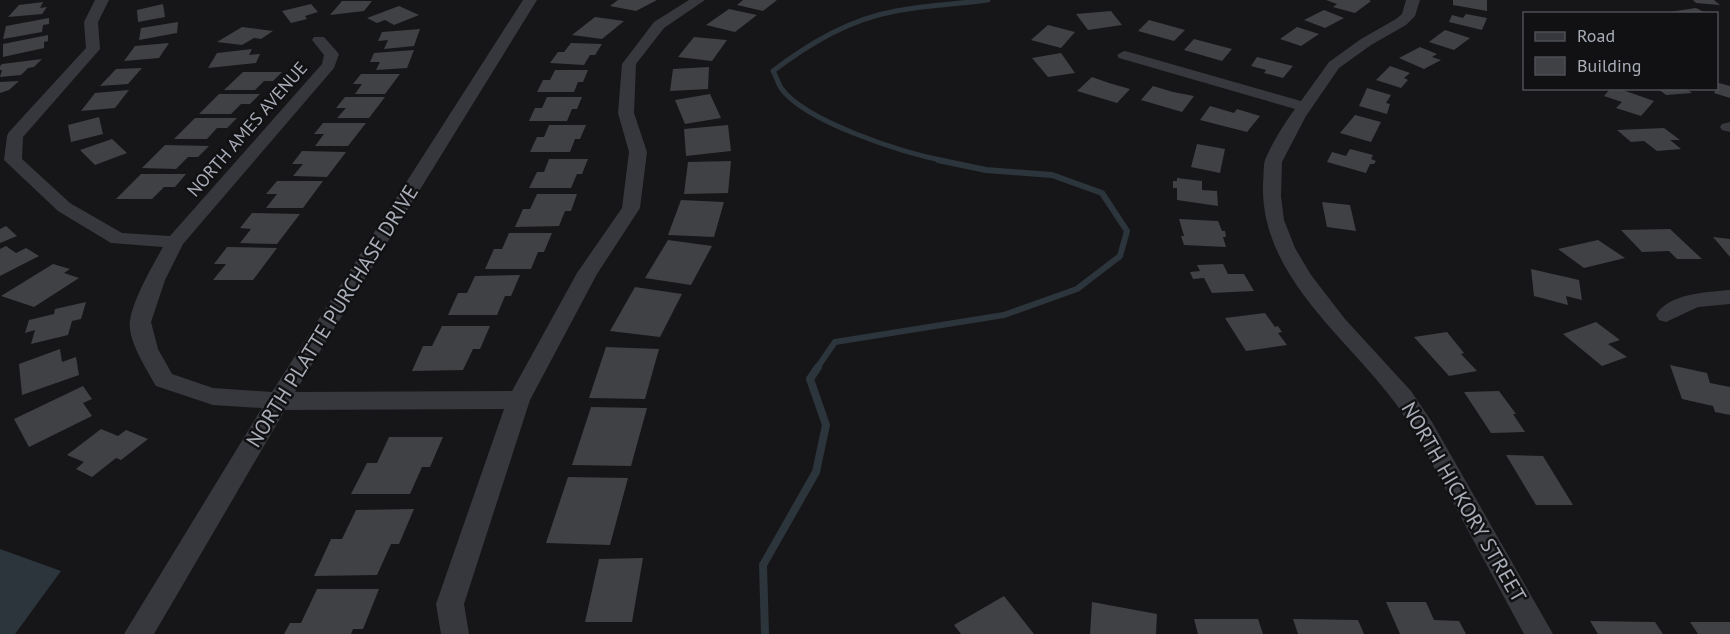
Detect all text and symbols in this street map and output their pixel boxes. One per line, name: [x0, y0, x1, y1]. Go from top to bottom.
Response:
legend: [1523, 12, 1718, 90]
text: Road: [1577, 24, 1615, 47]
text: Building: [1577, 54, 1641, 77]
street label: NORTH AMES AVENUE: [182, 57, 312, 201]
street label: NORTH PLATTE PURCHASE DRIVE: [240, 180, 424, 452]
street label: NORTH HICKORY STREET: [1396, 397, 1533, 607]

